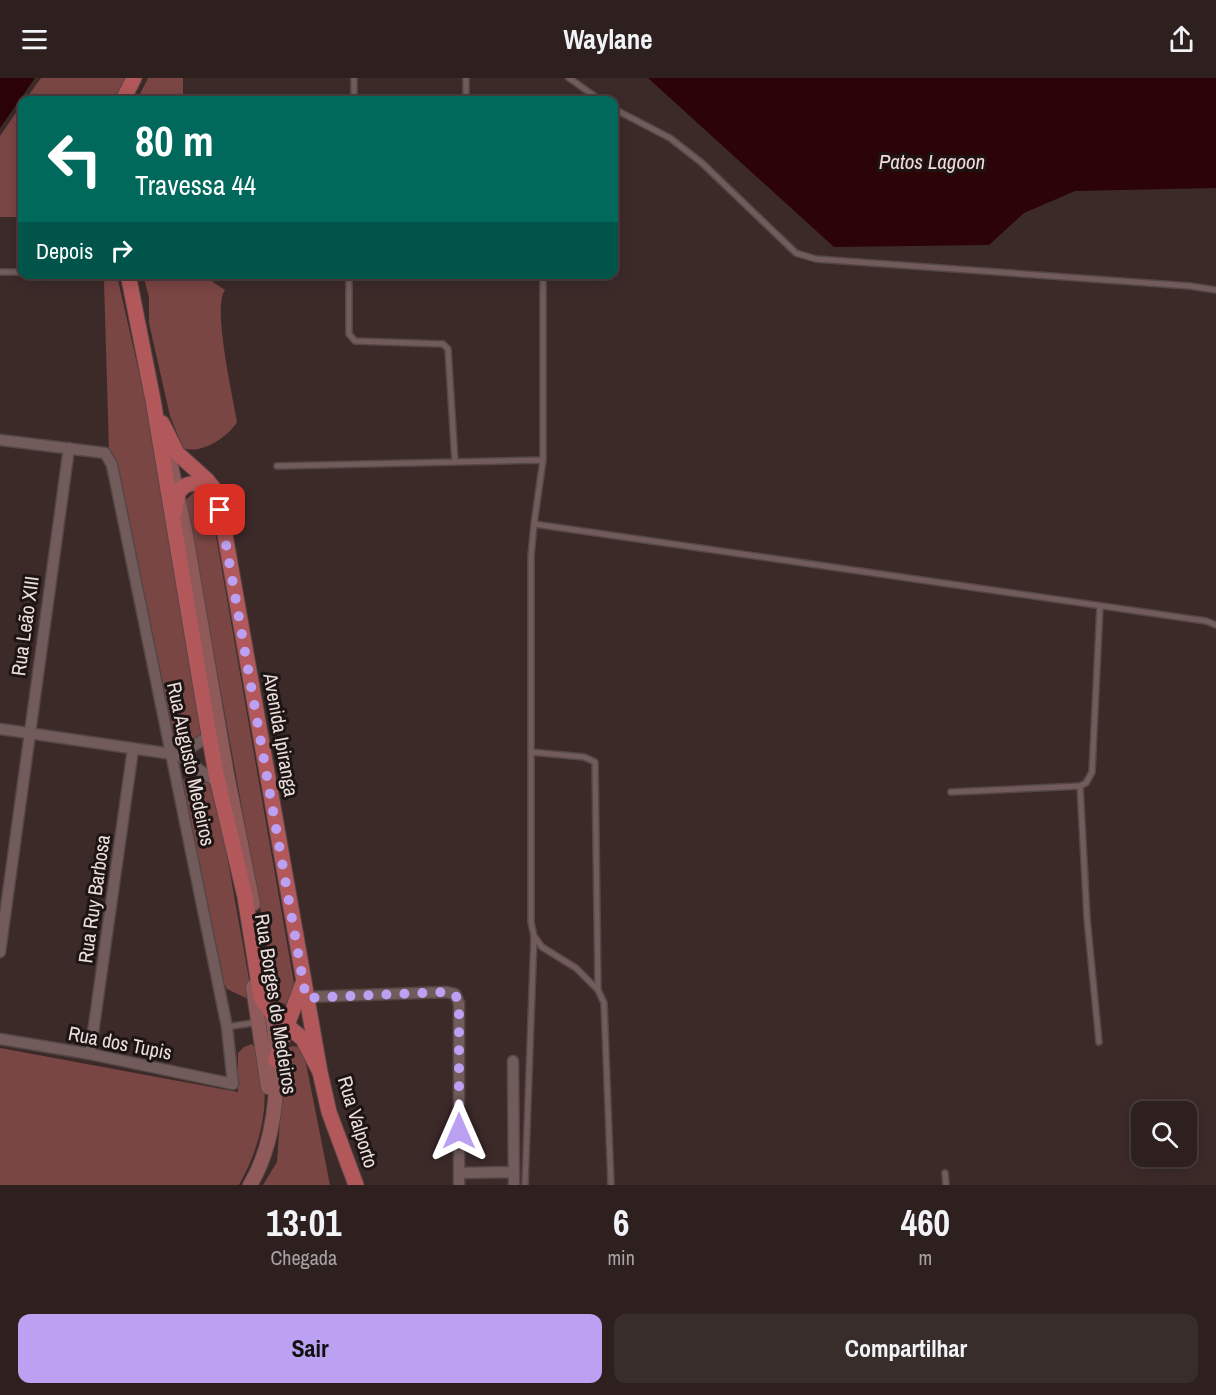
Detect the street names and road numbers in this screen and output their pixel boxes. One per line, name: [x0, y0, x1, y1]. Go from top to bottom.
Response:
street label: Rua Leão XIII: [4, 574, 45, 677]
street label: Avenida Ipiranga: [257, 670, 306, 799]
street label: Rua Augusto Medeiros: [161, 679, 222, 848]
street label: Rua Ruy Barbosa: [71, 833, 116, 965]
street label: Rua Borges de Medeiros: [249, 912, 304, 1096]
street label: Rua dos Tupis: [66, 1019, 174, 1066]
street label: Rua Valporto: [332, 1073, 385, 1171]

